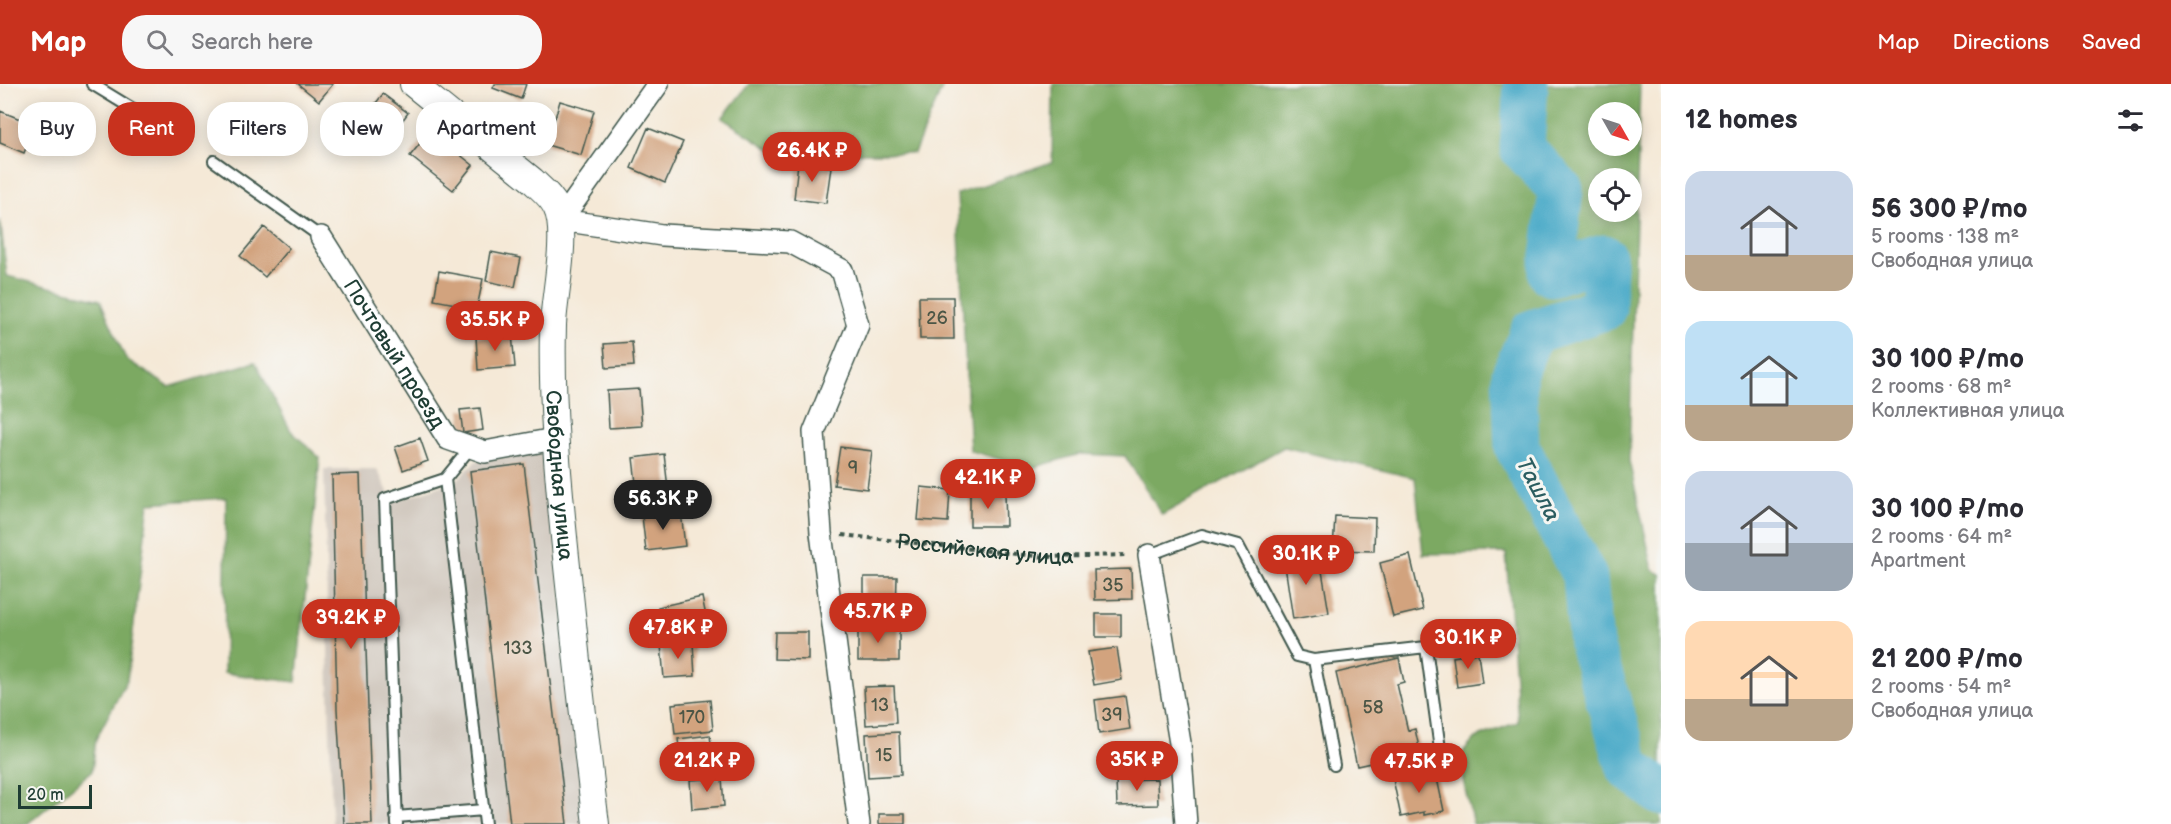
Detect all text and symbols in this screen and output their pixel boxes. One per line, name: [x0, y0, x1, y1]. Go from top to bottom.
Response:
search box: [122, 15, 542, 69]
text: Map: [30, 26, 86, 59]
icon: search: [143, 26, 176, 59]
text: Search here: [191, 29, 313, 56]
text: Map: [1877, 30, 1920, 55]
text: Directions: [1953, 30, 2049, 55]
text: Saved: [2082, 30, 2141, 55]
chip: Buy: [18, 102, 96, 156]
chip: Rent: [108, 102, 195, 156]
chip: Filters: [207, 102, 308, 156]
chip: New: [320, 102, 404, 156]
chip: Apartment: [416, 102, 557, 156]
north arrow: [1588, 102, 1642, 156]
map controls: [1588, 102, 1642, 222]
icon: filters: [2114, 104, 2147, 137]
text: 12 homes: [1685, 105, 1797, 136]
pin: 26.4K ₽: [757, 132, 867, 183]
text: 26.4K ₽: [777, 139, 847, 163]
button: locate: [1588, 168, 1642, 222]
text: 56 300 ₽/mo: [1871, 194, 2028, 225]
icon: home: [1733, 195, 1805, 267]
text: 5 rooms · 138 m²: [1871, 225, 2019, 249]
text: Свободная улица: [1871, 249, 2033, 273]
street label: Почтовый проезд: [338, 275, 450, 433]
pin: 35.5K ₽: [440, 301, 550, 352]
text: 35.5K ₽: [460, 308, 530, 332]
house number: 26: [926, 308, 948, 329]
text: 30 100 ₽/mo: [1871, 344, 2024, 375]
icon: home: [1733, 345, 1805, 417]
text: 2 rooms · 68 m²: [1871, 375, 2012, 399]
street label: Свободная улица: [540, 390, 578, 562]
text: Коллективная улица: [1871, 399, 2065, 423]
water label: Ташла: [1510, 453, 1566, 526]
house number: 9: [848, 458, 858, 479]
pin: 42.1K ₽: [933, 459, 1043, 510]
text: 42.1K ₽: [954, 466, 1022, 490]
pin: 56.3K ₽: [608, 480, 718, 531]
text: 56.3K ₽: [628, 487, 698, 511]
text: 30 100 ₽/mo: [1871, 494, 2024, 525]
icon: home: [1733, 495, 1805, 567]
text: 2 rooms · 64 m²: [1871, 525, 2012, 549]
street label: Российская улица: [895, 529, 1075, 570]
pin: 30.1K ₽: [1251, 535, 1361, 586]
text: 30.1K ₽: [1272, 542, 1340, 566]
text: Apartment: [1871, 549, 1966, 573]
house number: 35: [1102, 575, 1124, 596]
pin: 45.7K ₽: [823, 593, 933, 644]
pin: 39.2K ₽: [296, 599, 406, 650]
text: 45.7K ₽: [843, 600, 913, 624]
text: 39.2K ₽: [316, 606, 386, 630]
pin: 47.8K ₽: [623, 609, 733, 660]
text: 47.8K ₽: [643, 616, 713, 640]
pin: 30.1K ₽: [1413, 619, 1523, 670]
text: 30.1K ₽: [1434, 626, 1502, 650]
house number: 133: [503, 638, 533, 659]
text: 21 200 ₽/mo: [1871, 644, 2023, 675]
icon: home: [1733, 645, 1805, 717]
text: 2 rooms · 54 m²: [1871, 675, 2011, 699]
house number: 13: [871, 695, 889, 716]
house number: 58: [1363, 697, 1383, 718]
text: Свободная улица: [1871, 699, 2033, 723]
house number: 39: [1101, 705, 1123, 726]
house number: 170: [679, 707, 705, 728]
pin: 35K ₽: [1095, 741, 1179, 792]
pin: 21.2K ₽: [652, 742, 762, 793]
pin: 47.5K ₽: [1364, 743, 1474, 794]
house number: 15: [875, 745, 893, 766]
text: 35K ₽: [1110, 748, 1164, 772]
text: 21.2K ₽: [674, 749, 741, 773]
text: 47.5K ₽: [1384, 750, 1454, 774]
scale bar: [18, 782, 92, 810]
text: 20 m: [27, 786, 63, 805]

